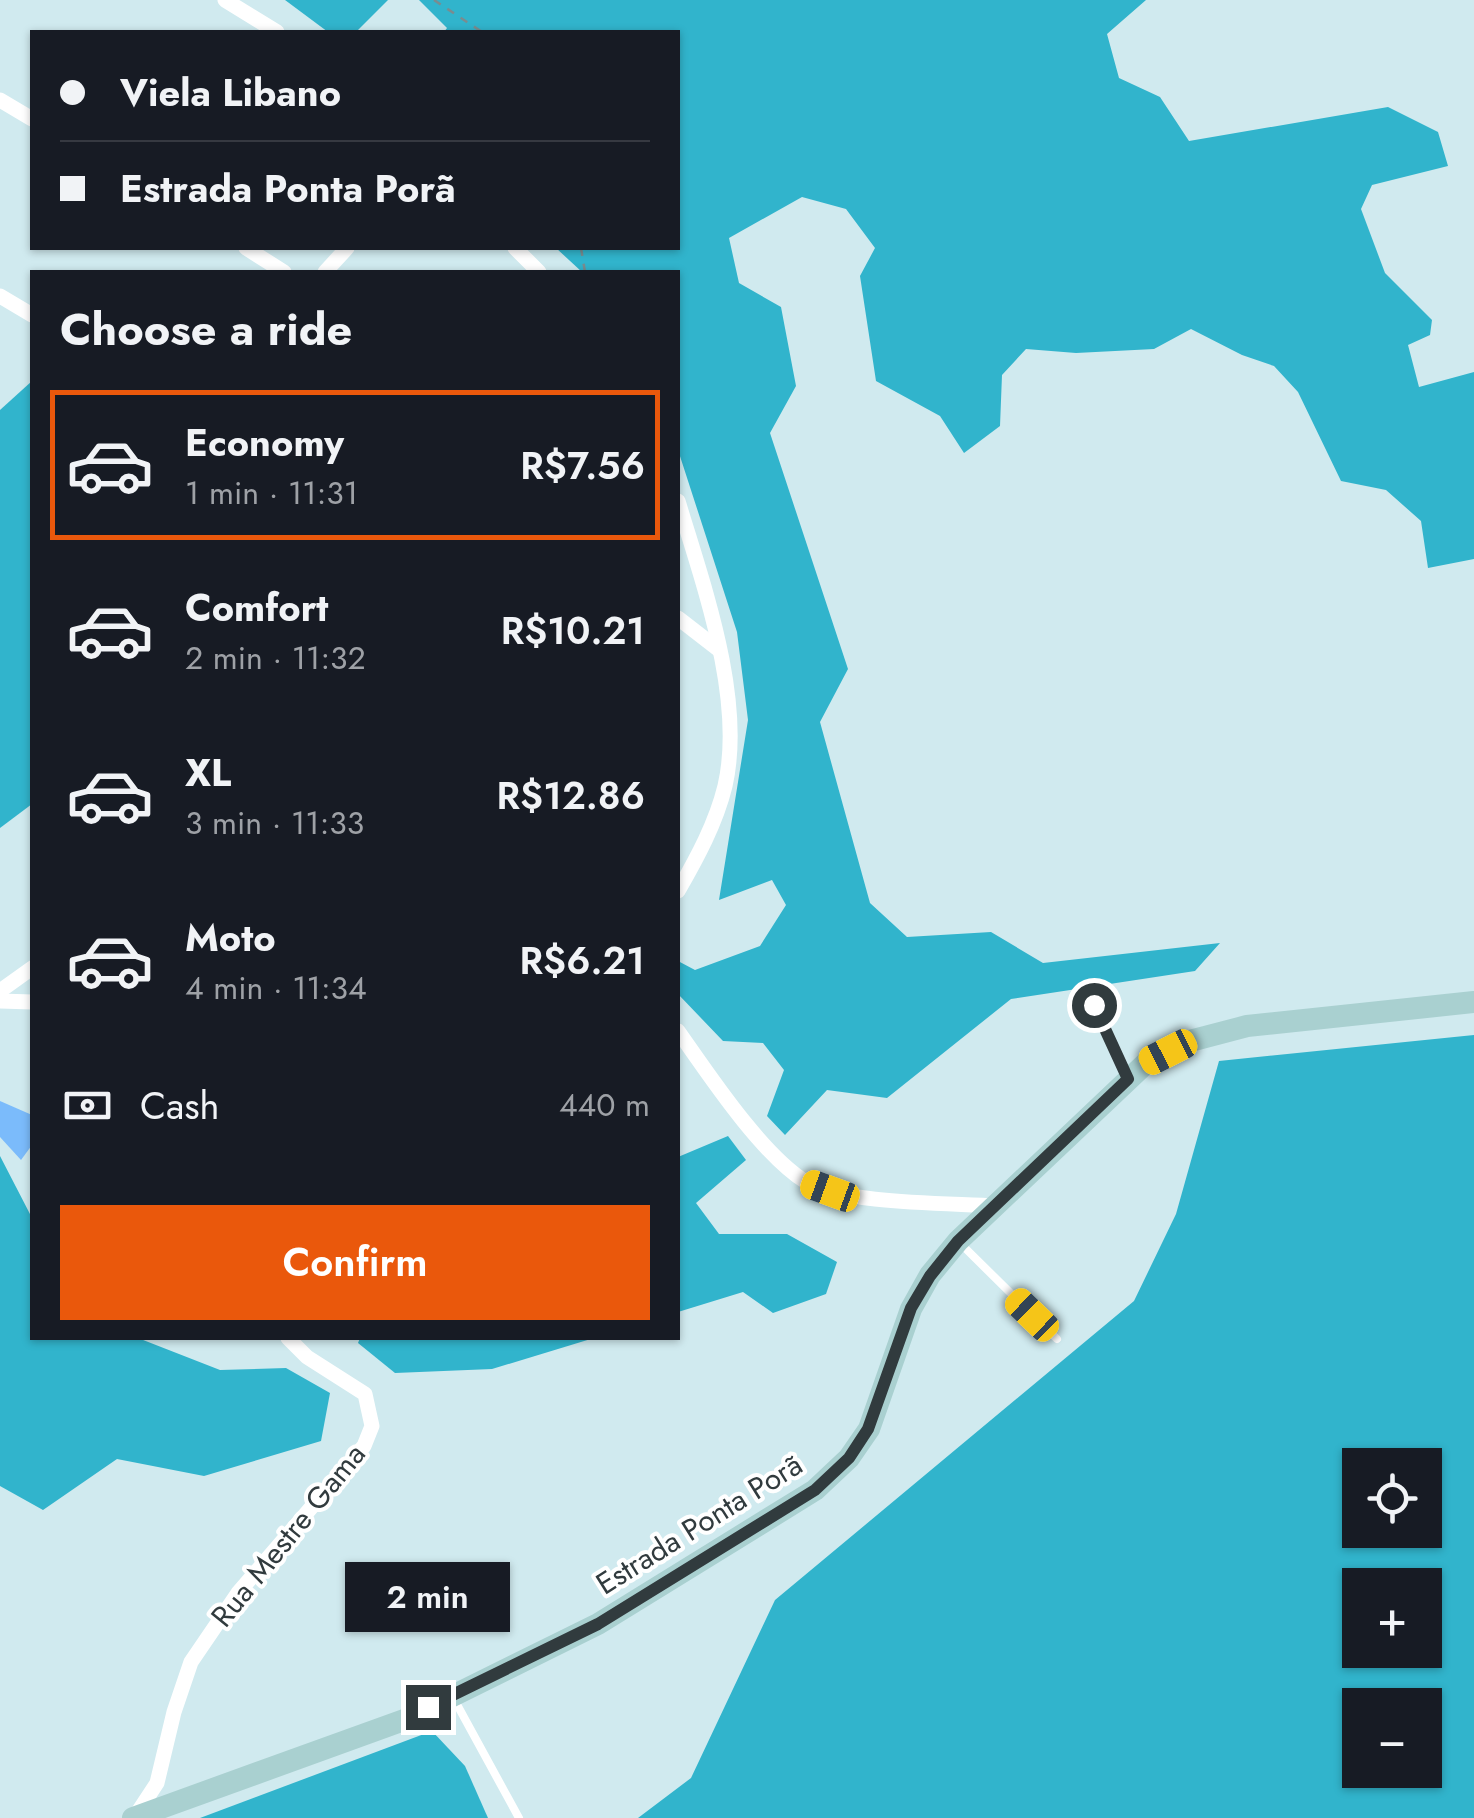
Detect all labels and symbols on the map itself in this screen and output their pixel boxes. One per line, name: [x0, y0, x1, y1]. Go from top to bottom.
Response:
route start: [1072, 983, 1117, 1028]
car: [1134, 1025, 1202, 1079]
car: [797, 1167, 863, 1215]
car: [1000, 1283, 1064, 1347]
street label: Rua Mestre Gama: [201, 1434, 375, 1636]
street label: Estrada Ponta Porã: [587, 1443, 811, 1605]
callout: 2 min: [346, 1562, 510, 1632]
route end: [406, 1685, 451, 1730]

